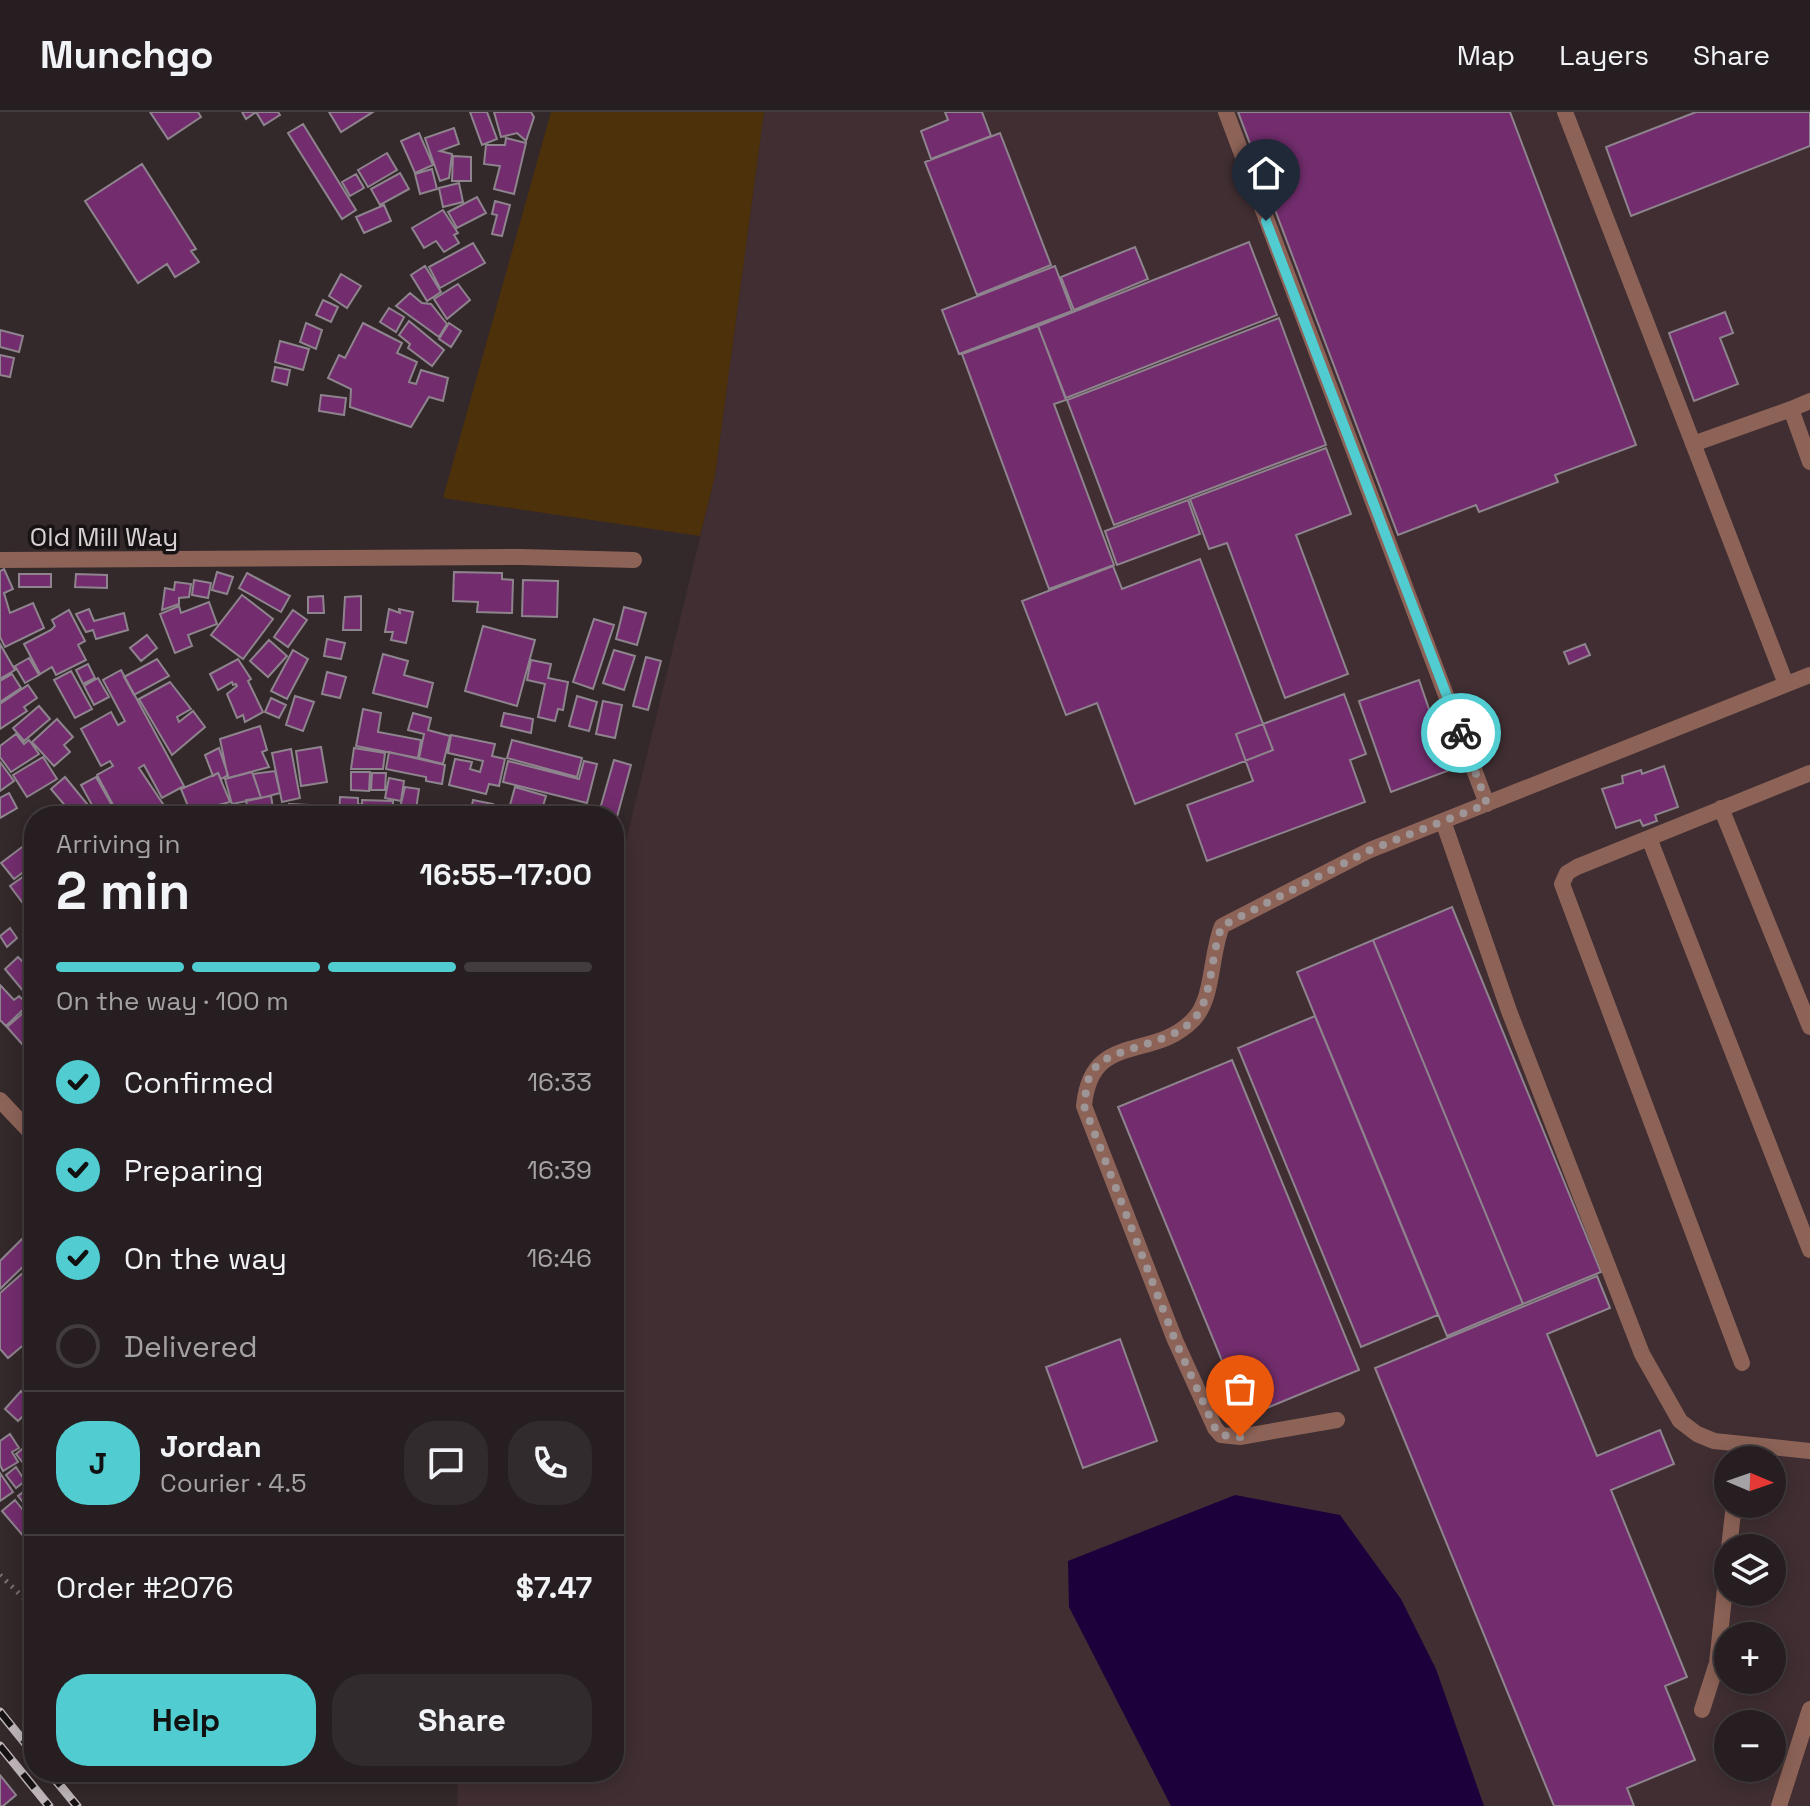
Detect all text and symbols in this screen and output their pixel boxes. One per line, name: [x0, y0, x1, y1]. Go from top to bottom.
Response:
text: Munchgo: [40, 31, 214, 79]
text: Map: [1457, 37, 1515, 73]
text: Layers: [1559, 37, 1649, 73]
text: Share: [1693, 37, 1770, 73]
pin: [1232, 139, 1300, 221]
icon: home: [1244, 151, 1288, 195]
street label: Old Mill Way: [30, 520, 178, 554]
courier: [1421, 693, 1501, 773]
icon: bike: [1439, 711, 1483, 755]
text: Arriving in: [56, 827, 180, 861]
text: 16:55–17:00: [419, 855, 592, 894]
text: 2 min: [56, 858, 190, 924]
text: On the way · 100 m: [56, 984, 289, 1018]
icon: check: [56, 1060, 100, 1104]
text: Confirmed: [124, 1063, 274, 1102]
text: 16:33: [527, 1065, 592, 1099]
icon: check: [56, 1148, 100, 1192]
text: Preparing: [124, 1151, 263, 1190]
text: 16:39: [527, 1153, 592, 1187]
icon: check: [56, 1236, 100, 1280]
text: On the way: [124, 1239, 287, 1278]
text: 16:46: [526, 1241, 592, 1275]
text: Delivered: [124, 1327, 258, 1366]
pin: [1206, 1355, 1274, 1437]
icon: bag: [1218, 1367, 1262, 1411]
button: chat: [404, 1421, 488, 1505]
button: phone: [508, 1421, 592, 1505]
text: Jordan: [160, 1427, 262, 1466]
text: J: [89, 1444, 107, 1483]
north arrow: [1714, 1446, 1786, 1518]
map controls: [1714, 1446, 1786, 1782]
text: Courier · 4.5: [160, 1466, 307, 1500]
button: layers: [1714, 1534, 1786, 1606]
text: Order #2076: [56, 1568, 234, 1607]
text: $7.47: [516, 1568, 592, 1607]
button: +: [1714, 1622, 1786, 1694]
button: Help: [56, 1674, 316, 1766]
button: Share: [332, 1674, 592, 1766]
button: −: [1714, 1710, 1786, 1782]

